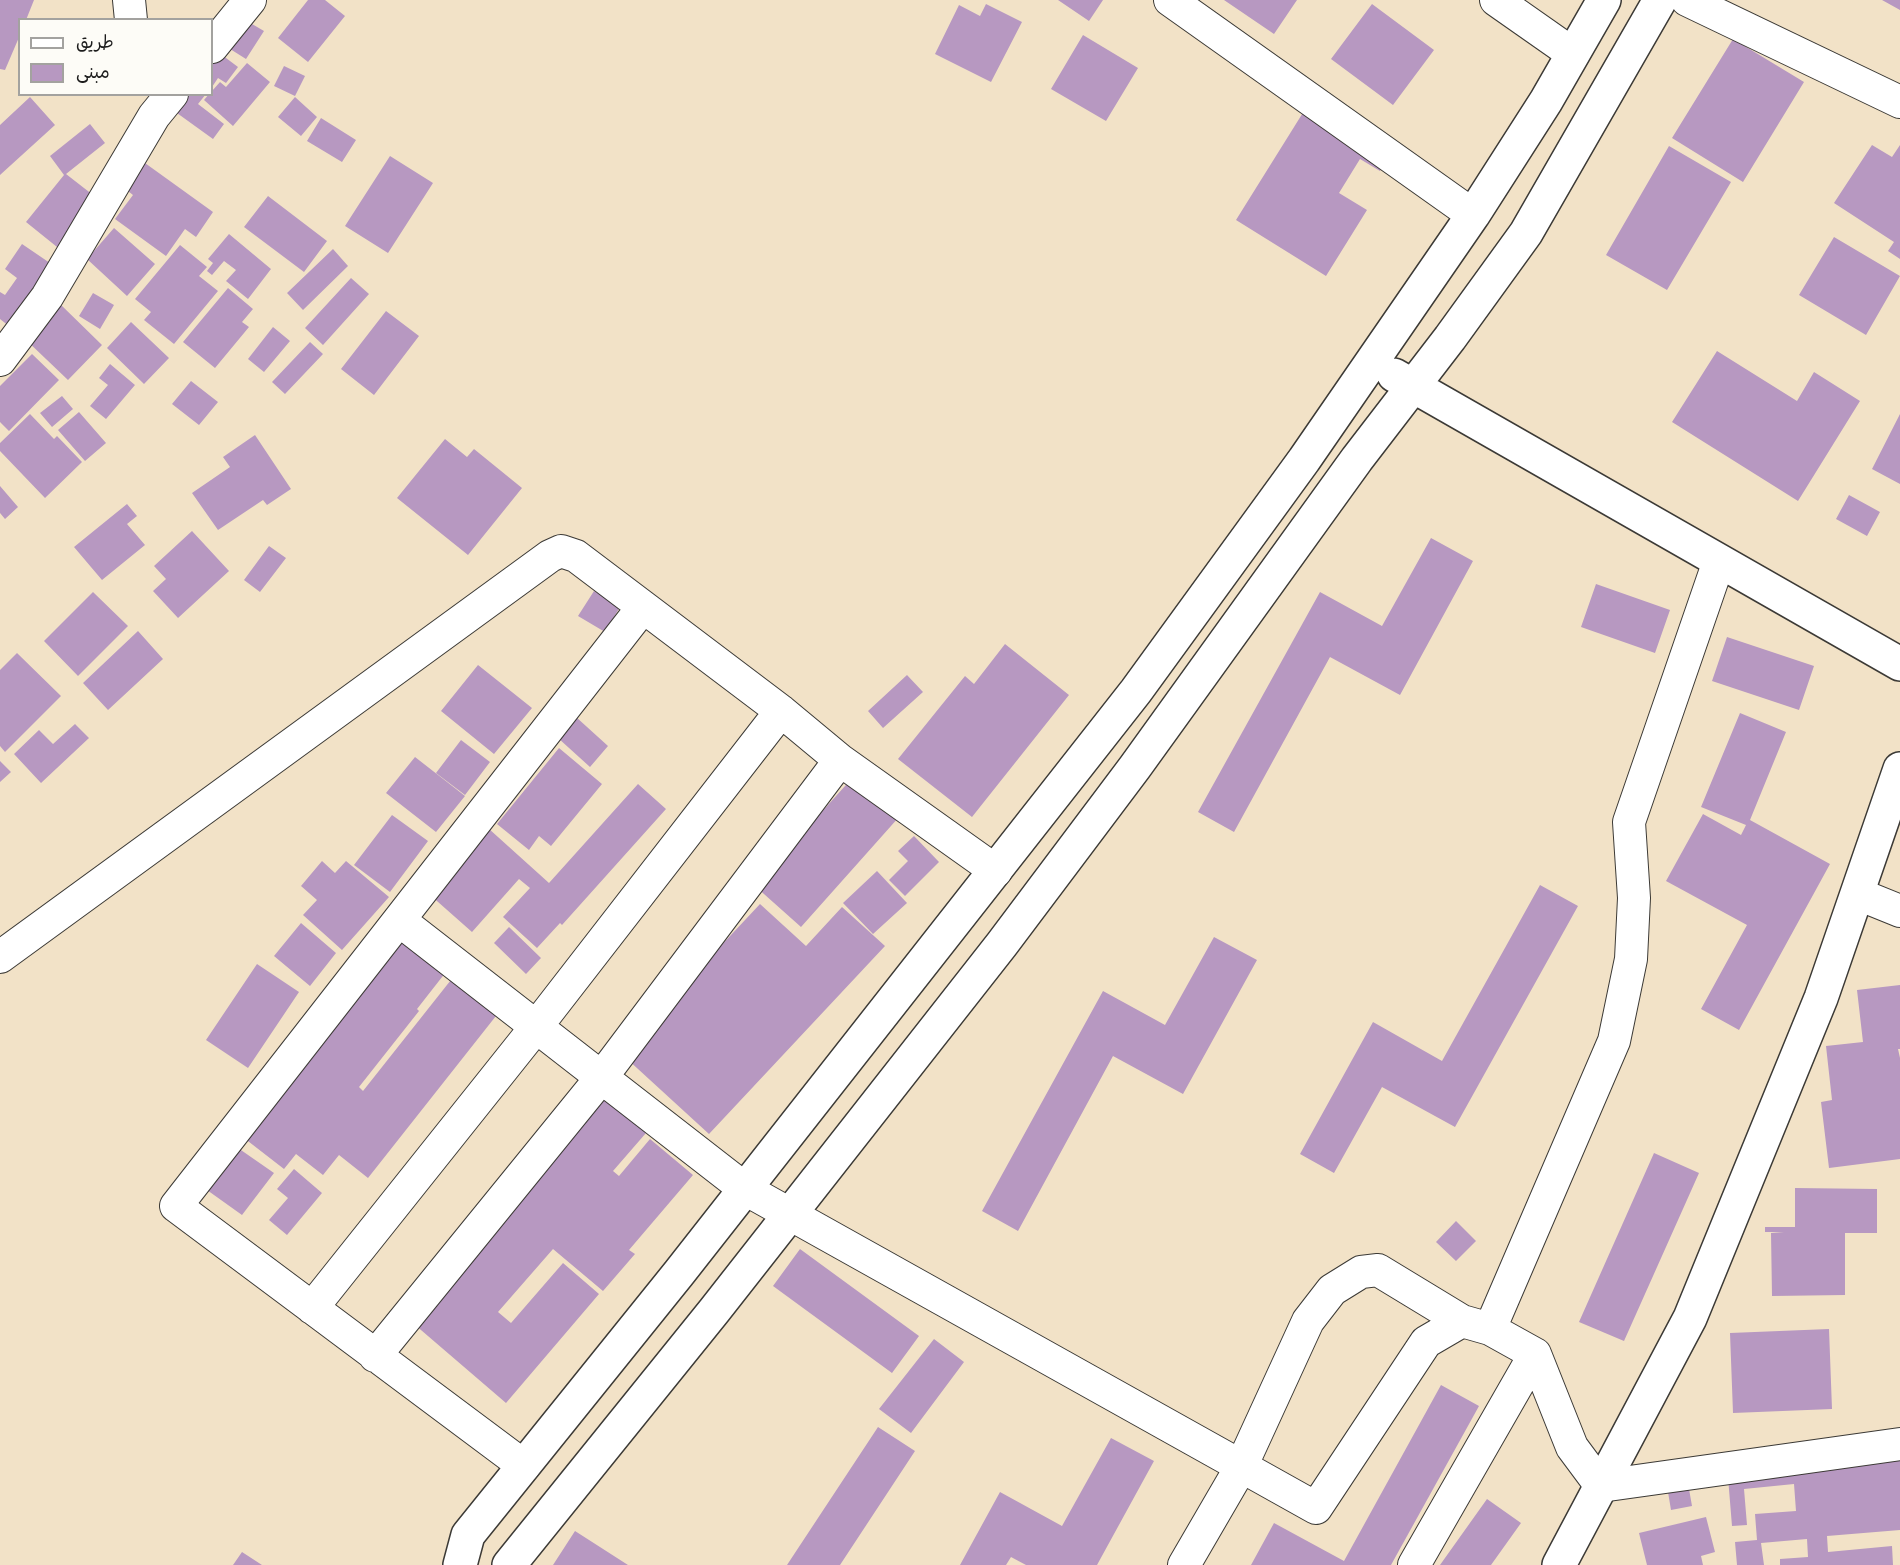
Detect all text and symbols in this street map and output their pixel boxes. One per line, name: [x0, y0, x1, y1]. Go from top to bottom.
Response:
legend: [18, 18, 213, 96]
text: طريق: [76, 32, 114, 53]
text: مبنى: [76, 62, 110, 83]

